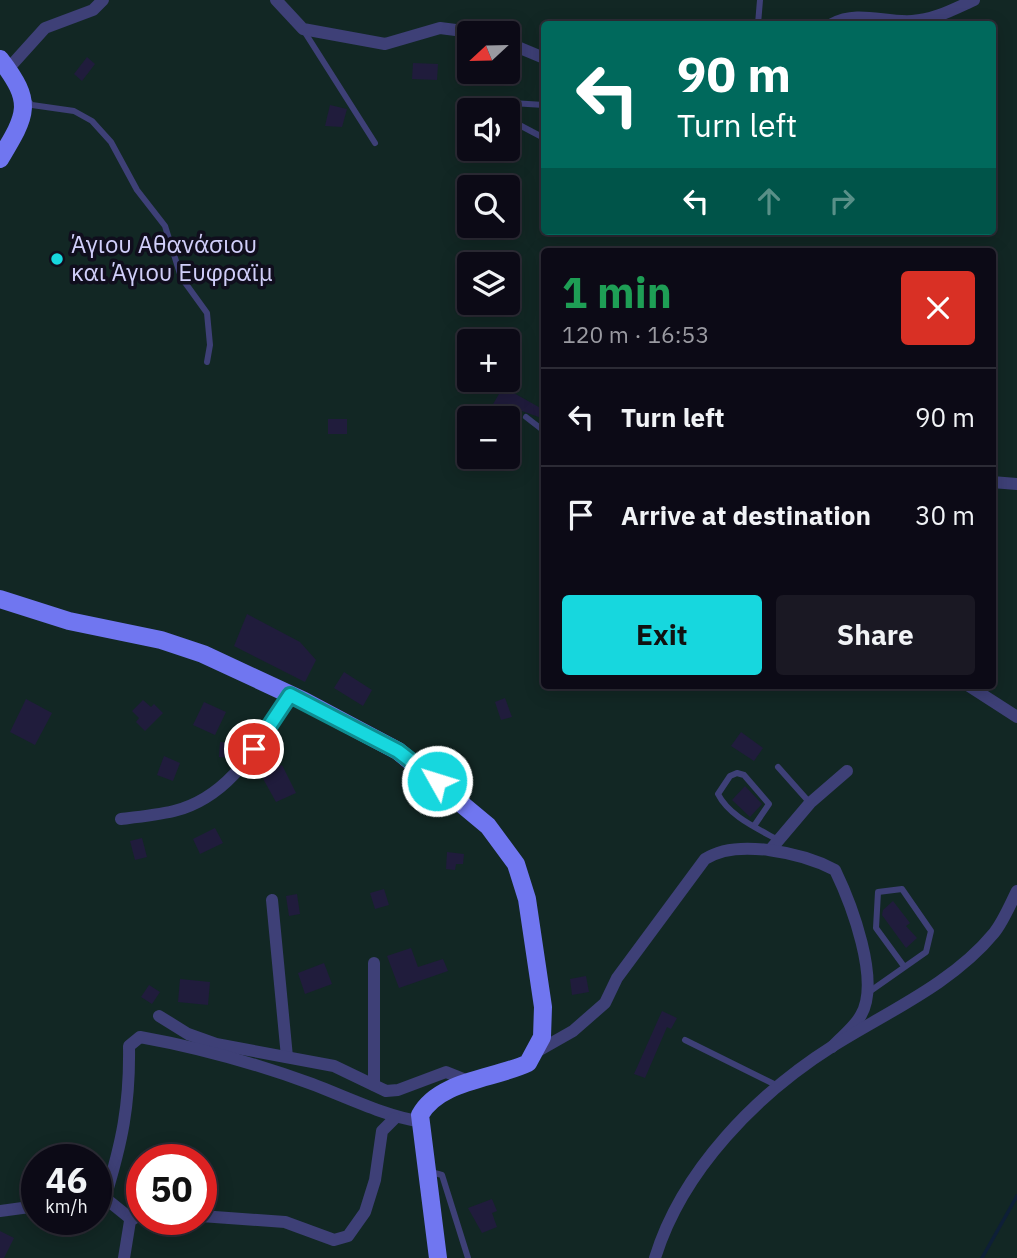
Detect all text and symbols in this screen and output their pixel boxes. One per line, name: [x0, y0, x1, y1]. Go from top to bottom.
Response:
north arrow: [457, 21, 520, 84]
map controls: [457, 21, 520, 469]
text: 90 m: [677, 42, 791, 105]
icon: left: [562, 49, 653, 140]
button: sound: [457, 98, 520, 161]
text: Turn left: [677, 104, 797, 146]
button: search: [457, 175, 520, 238]
icon: left: [677, 182, 715, 220]
icon: ahead: [750, 182, 788, 220]
icon: right: [823, 182, 861, 220]
place label: Άγιου Αθανάσιου και Άγιου Ευφραϊμ: [71, 228, 273, 288]
marker: Άγιου Αθανάσιου και Άγιου Ευφραϊμ: [49, 251, 65, 267]
button: layers: [457, 252, 520, 315]
text: 1 min: [562, 265, 672, 320]
button: close: [901, 271, 975, 345]
text: 120 m · 16:53: [562, 319, 709, 349]
button: +: [457, 329, 520, 392]
icon: left: [562, 398, 600, 436]
text: Turn left: [621, 400, 724, 434]
text: 90 m: [915, 400, 975, 434]
button: −: [457, 406, 520, 469]
icon: arrive: [562, 496, 600, 534]
text: Arrive at destination: [621, 498, 871, 532]
text: 30 m: [915, 498, 975, 532]
button: Exit: [562, 595, 762, 675]
button: Share: [776, 595, 975, 675]
pin: [224, 719, 284, 779]
icon: arrive: [235, 730, 273, 768]
position arrow: [400, 744, 474, 818]
speed limit sign: 50: [126, 1144, 217, 1235]
text: 46: [45, 1157, 88, 1203]
text: km/h: [45, 1195, 88, 1218]

